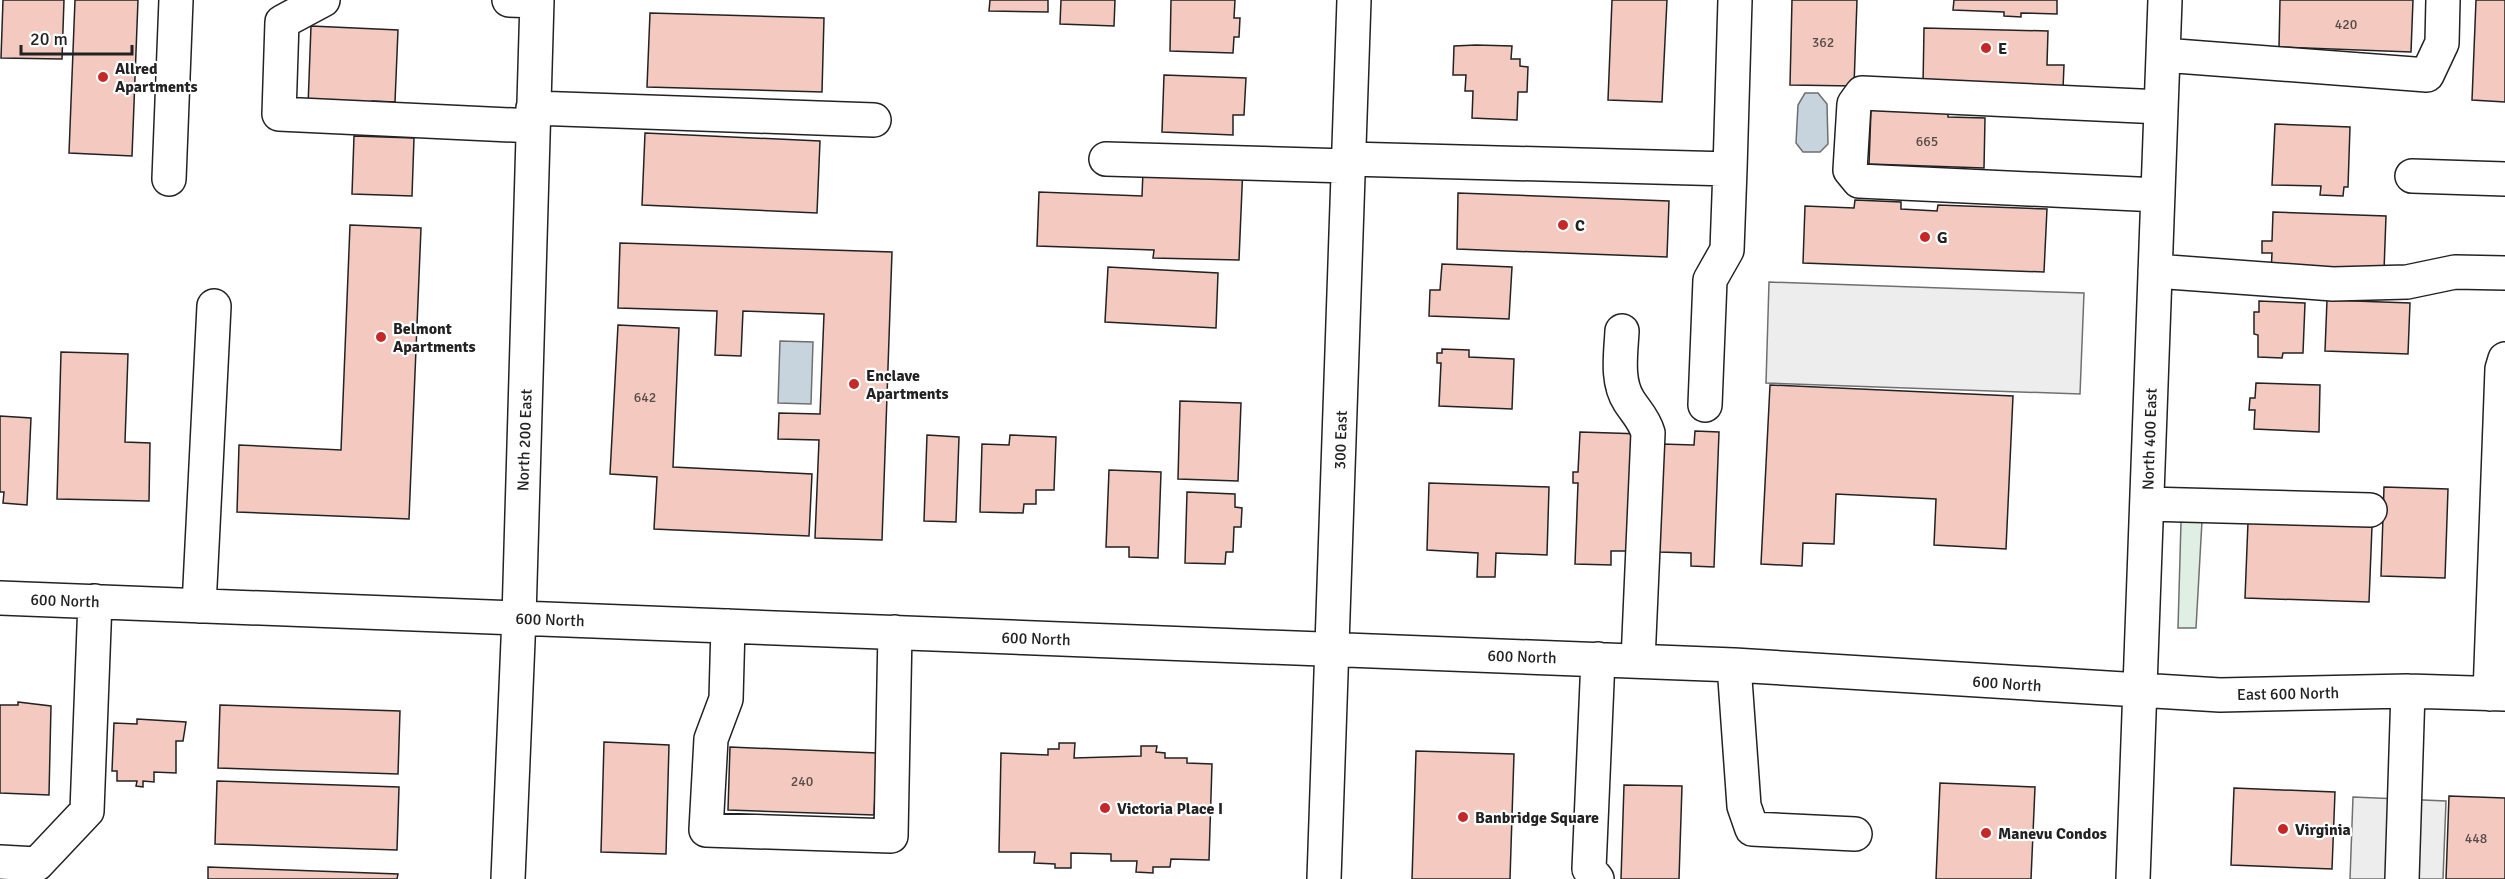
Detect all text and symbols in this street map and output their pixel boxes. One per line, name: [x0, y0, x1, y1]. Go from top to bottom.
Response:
house number: 420: [2335, 16, 2357, 33]
scale bar: [21, 18, 132, 56]
text: 20 m: [30, 28, 68, 50]
house number: 362: [1812, 34, 1834, 51]
place label: E: [1998, 39, 2007, 59]
marker: E: [1979, 41, 1993, 55]
place label: Allred Apartments: [115, 59, 198, 97]
marker: Allred Apartments: [96, 70, 110, 84]
house number: 665: [1916, 133, 1938, 150]
place label: C: [1575, 216, 1585, 236]
marker: C: [1556, 218, 1570, 232]
place label: G: [1937, 228, 1947, 248]
marker: G: [1918, 230, 1932, 244]
place label: Belmont Apartments: [393, 319, 476, 357]
marker: Belmont Apartments: [374, 330, 388, 344]
place label: Enclave Apartments: [866, 366, 949, 404]
marker: Enclave Apartments: [847, 377, 861, 391]
street label: North 400 East: [2138, 387, 2162, 491]
street label: North 200 East: [513, 388, 537, 492]
house number: 642: [634, 389, 656, 406]
street label: 300 East: [1330, 410, 1352, 470]
street label: 600 North: [30, 590, 100, 612]
street label: 600 North: [515, 609, 585, 631]
street label: 600 North: [1001, 628, 1071, 650]
street label: 600 North: [1487, 646, 1557, 668]
street label: 600 North: [1972, 672, 2042, 696]
street label: East 600 North: [2237, 683, 2339, 705]
house number: 240: [791, 773, 813, 790]
place label: Victoria Place I: [1117, 799, 1223, 819]
marker: Victoria Place I: [1098, 801, 1112, 815]
place label: Banbridge Square: [1475, 808, 1599, 828]
marker: Banbridge Square: [1456, 810, 1470, 824]
place label: Virginia: [2295, 820, 2351, 840]
marker: Virginia: [2276, 822, 2290, 836]
place label: Manevu Condos: [1998, 824, 2107, 844]
marker: Manevu Condos: [1979, 826, 1993, 840]
house number: 448: [2465, 830, 2487, 847]

